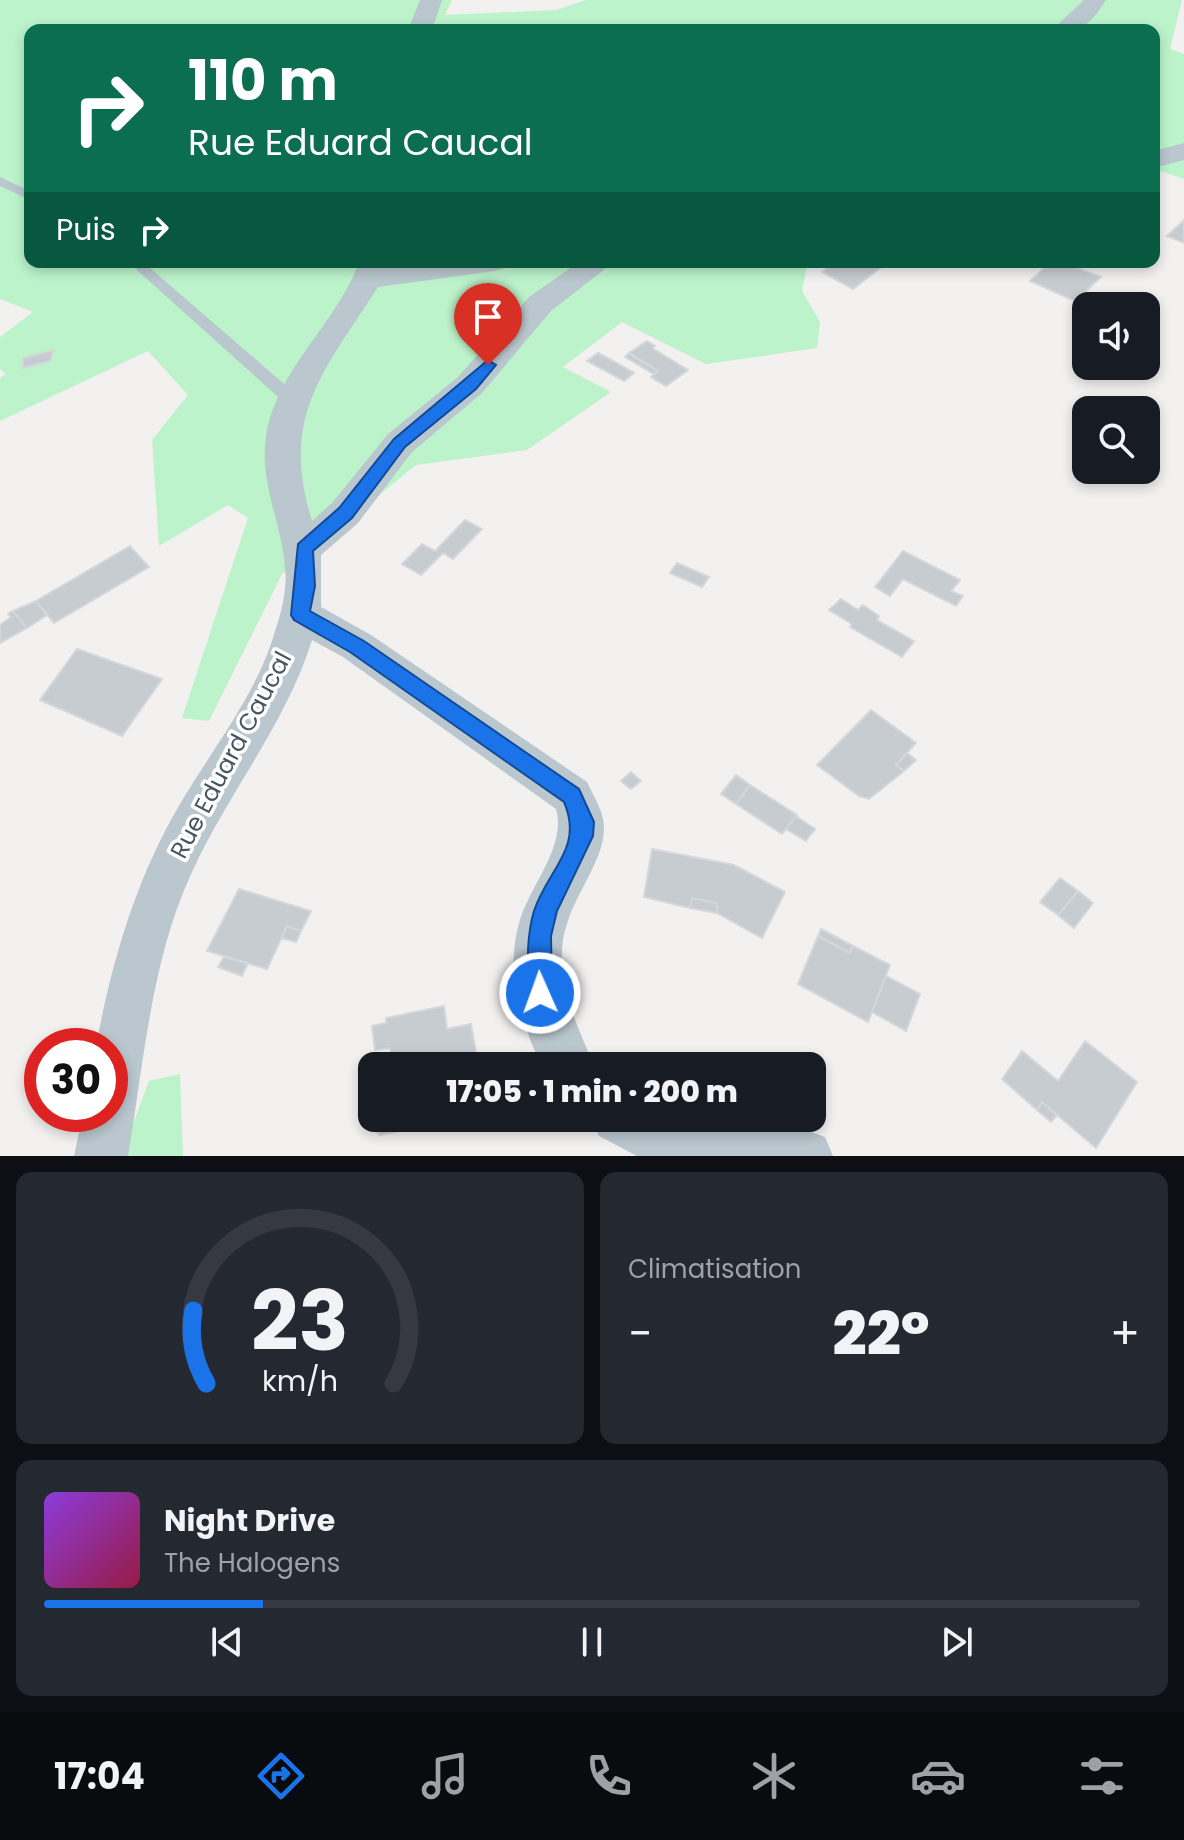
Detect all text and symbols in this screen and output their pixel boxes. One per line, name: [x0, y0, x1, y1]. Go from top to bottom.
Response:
text: 110 m: [188, 41, 338, 120]
icon: right: [56, 56, 160, 160]
text: Rue Eduard Caucal: [188, 117, 533, 168]
text: Puis: [56, 208, 116, 251]
icon: right: [132, 208, 176, 252]
pin: [454, 283, 522, 365]
map controls: [1072, 292, 1160, 484]
button: sound: [1072, 292, 1160, 380]
icon: arrive: [466, 295, 510, 339]
button: search: [1072, 396, 1160, 484]
street label: Rue Eduard Caucal: [162, 646, 299, 864]
position arrow: [498, 951, 582, 1035]
speed limit sign: 30: [24, 1028, 128, 1132]
text: 17:05 · 1 min · 200 m: [446, 1070, 738, 1113]
text: Climatisation: [628, 1251, 801, 1287]
text: 23: [251, 1263, 349, 1379]
text: 22°: [833, 1292, 930, 1376]
text: −: [628, 1303, 652, 1364]
text: +: [1110, 1303, 1140, 1364]
text: km/h: [262, 1361, 338, 1401]
text: Night Drive: [164, 1499, 335, 1542]
text: The Halogens: [164, 1545, 340, 1581]
icon: previous: [205, 1620, 249, 1664]
icon: pause: [570, 1620, 614, 1664]
icon: next: [935, 1620, 979, 1664]
icon: directions: [253, 1748, 309, 1804]
icon: music: [417, 1748, 473, 1804]
icon: phone: [581, 1748, 637, 1804]
icon: climate: [746, 1748, 802, 1804]
icon: car: [910, 1748, 966, 1804]
icon: filters: [1074, 1748, 1130, 1804]
text: 17:04: [54, 1751, 145, 1802]

